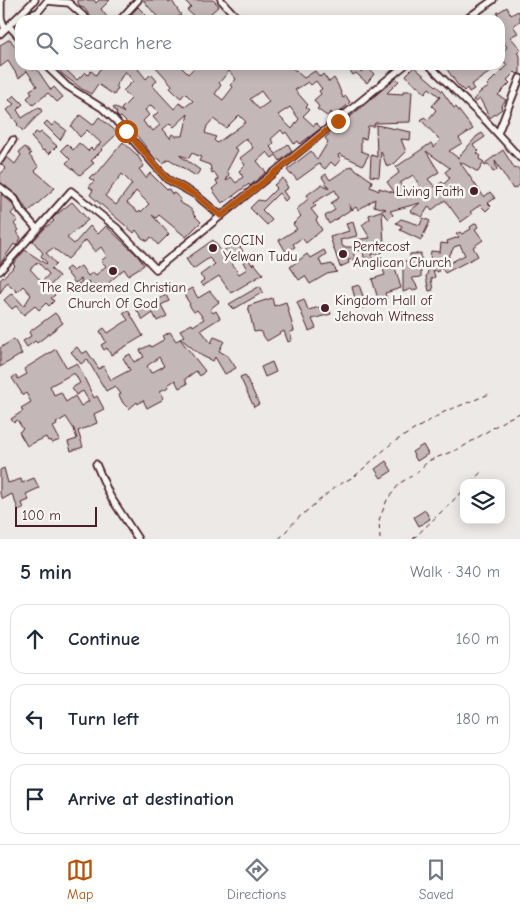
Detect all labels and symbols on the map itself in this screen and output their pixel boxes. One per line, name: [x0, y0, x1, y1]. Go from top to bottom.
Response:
route end: [327, 110, 350, 133]
route start: [115, 120, 138, 143]
place label: Living Faith: [396, 183, 464, 200]
marker: Living Faith: [468, 185, 480, 197]
place label: COCIN Yelwan Tudu: [223, 232, 297, 265]
place label: Pentecost Anglican Church: [353, 238, 452, 271]
marker: COCIN Yelwan Tudu: [207, 242, 219, 254]
marker: Pentecost Anglican Church: [337, 248, 349, 260]
marker: The Redeemed Christian Church Of God: [107, 265, 119, 277]
place label: The Redeemed Christian Church Of God: [40, 279, 186, 312]
place label: Kingdom Hall of Jehovah Witness: [335, 292, 434, 325]
marker: Kingdom Hall of Jehovah Witness: [319, 302, 331, 314]
scale bar: [15, 504, 98, 527]

